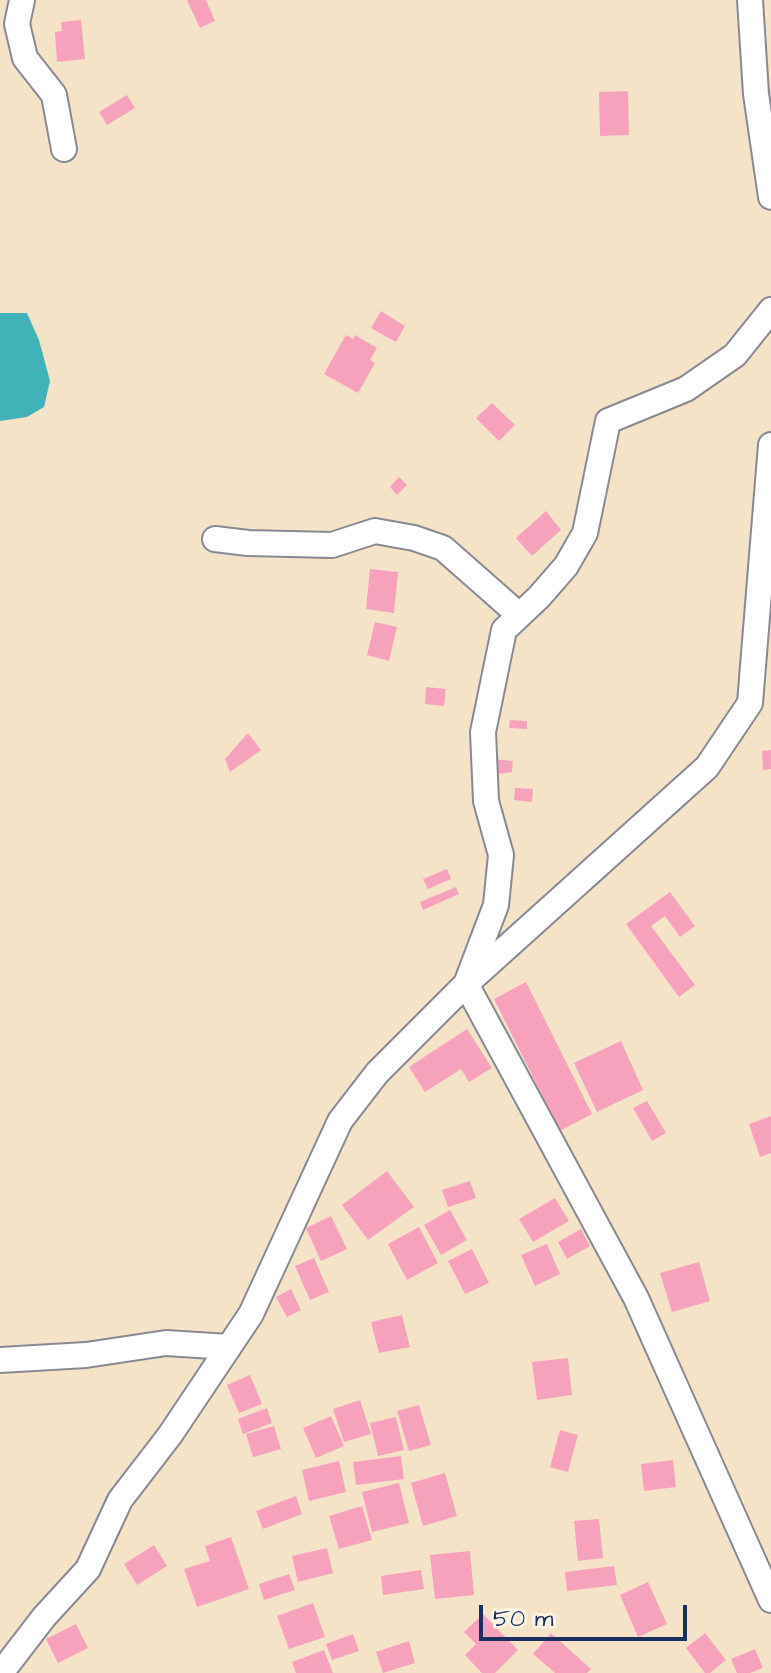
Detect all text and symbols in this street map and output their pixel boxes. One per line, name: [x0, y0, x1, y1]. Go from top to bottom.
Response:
scale bar: [483, 1589, 691, 1639]
text: 50 m: [493, 1602, 553, 1636]

